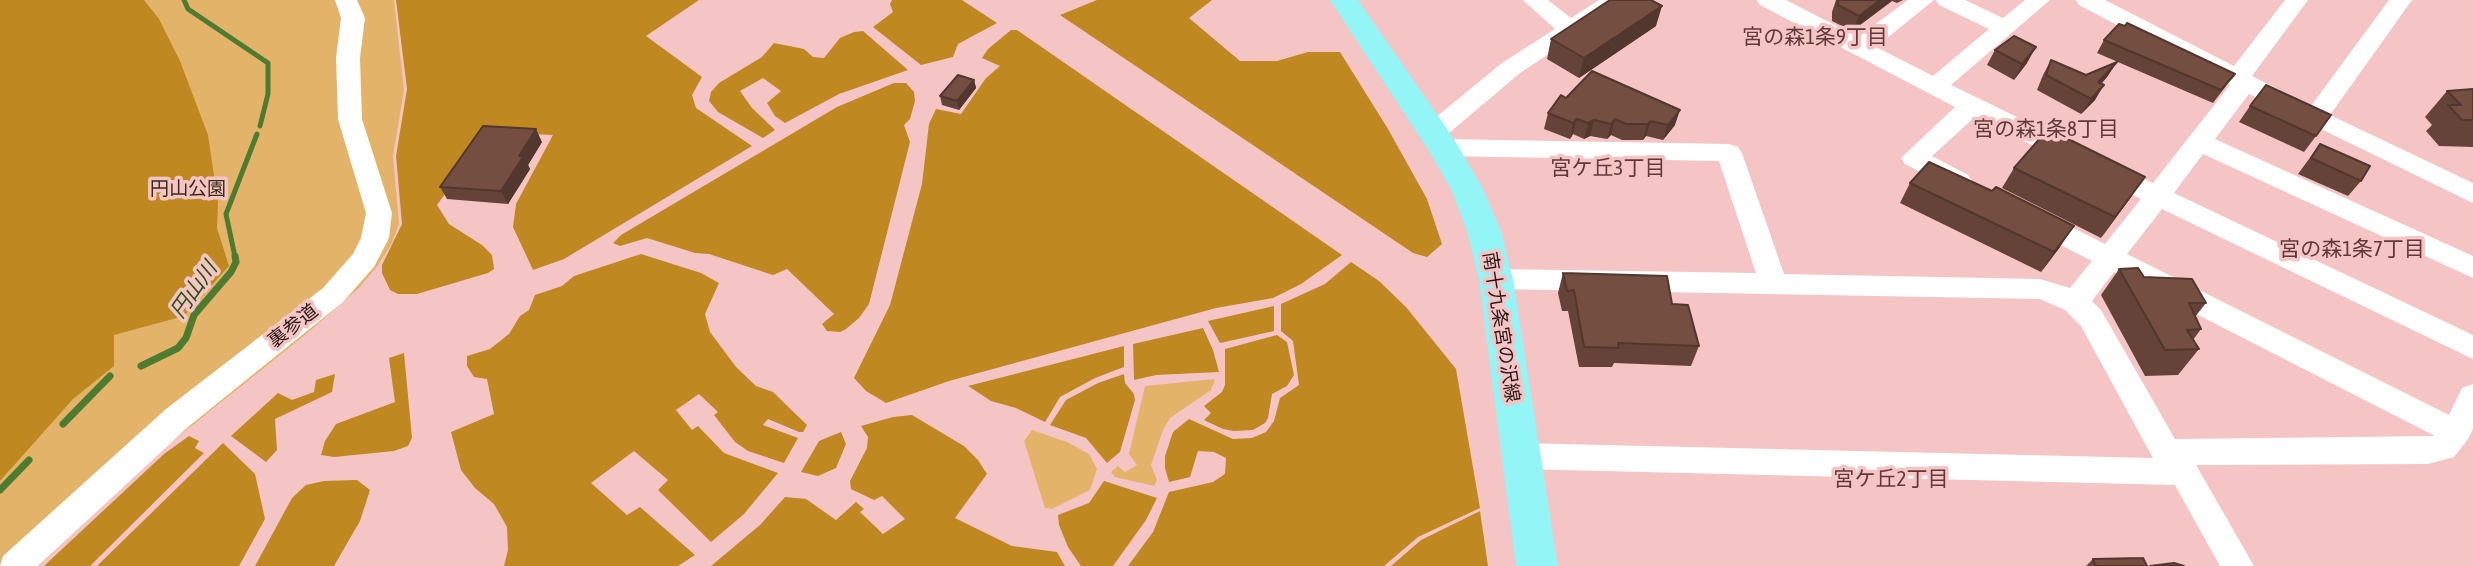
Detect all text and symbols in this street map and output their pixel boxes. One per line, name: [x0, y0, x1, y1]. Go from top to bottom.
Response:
district label: 宮の森1条9丁目: [1742, 24, 1888, 50]
district label: 宮の森1条8丁目: [1973, 116, 2119, 142]
district label: 宮ケ丘3丁目: [1551, 155, 1665, 181]
park label: 円山公園: [150, 178, 226, 200]
district label: 宮の森1条7丁目: [2279, 236, 2425, 262]
street label: 南十九条宮の沢線: [1478, 250, 1524, 404]
water label: 円山川: [166, 257, 222, 323]
street label: 裏参道: [264, 299, 322, 353]
district label: 宮ケ丘2丁目: [1834, 466, 1948, 492]

